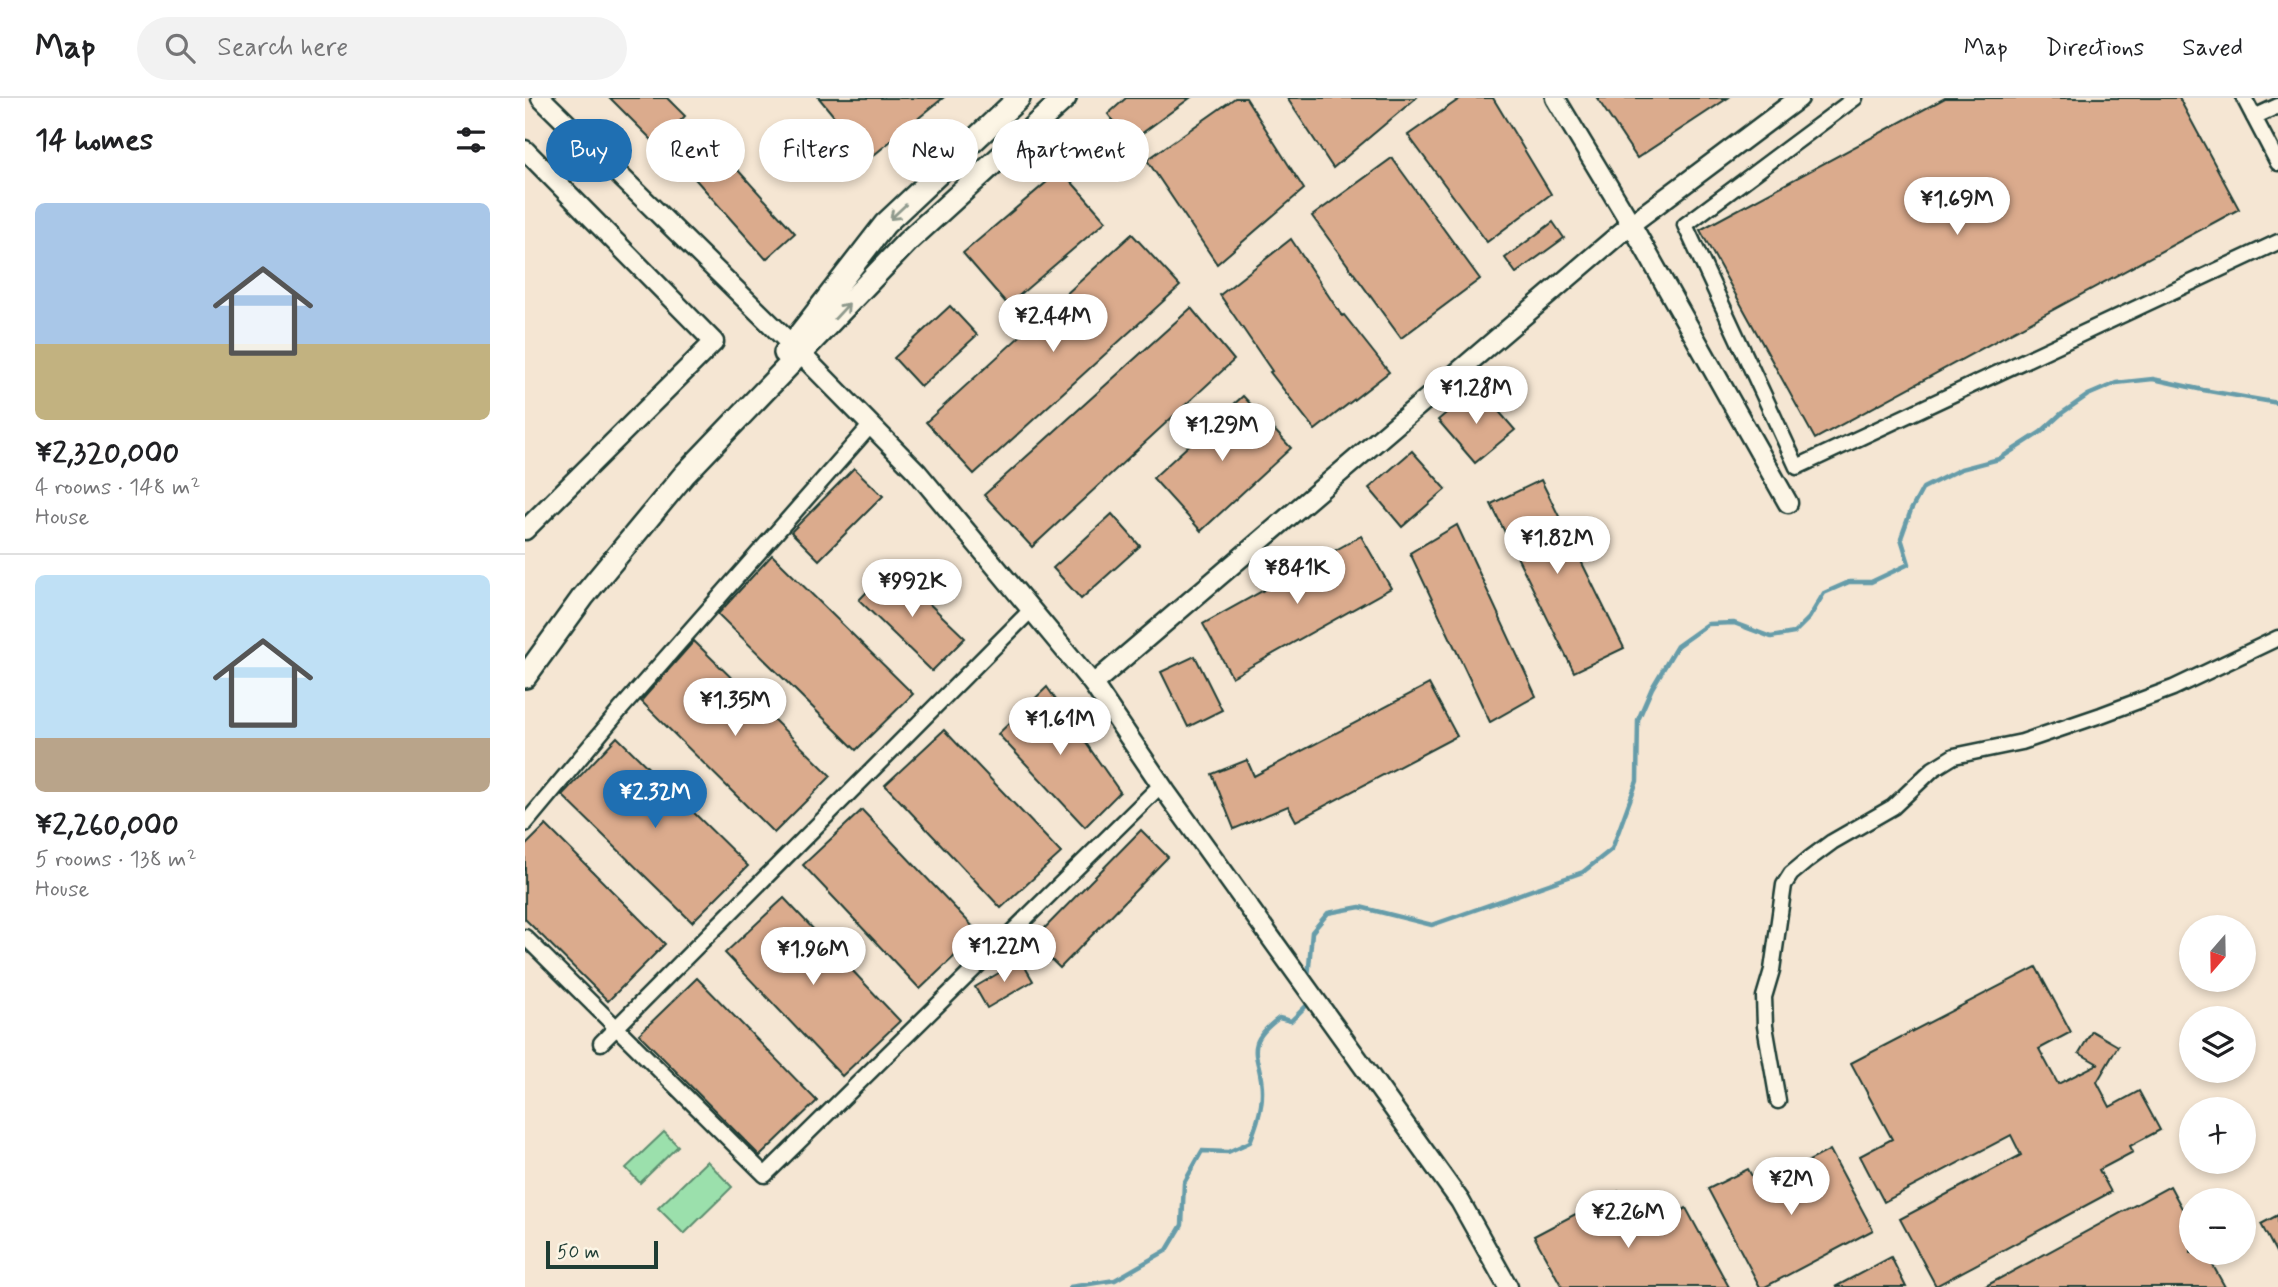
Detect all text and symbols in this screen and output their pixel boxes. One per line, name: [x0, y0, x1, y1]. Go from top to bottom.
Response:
search box: [137, 17, 627, 80]
text: Map: [35, 26, 95, 70]
icon: search: [161, 29, 199, 67]
text: Search here: [217, 31, 348, 65]
text: Map: [1964, 33, 2008, 64]
text: Directions: [2046, 33, 2144, 64]
text: Saved: [2182, 33, 2243, 64]
chip: Buy: [546, 119, 632, 182]
chip: Rent: [646, 119, 745, 182]
chip: Filters: [759, 119, 874, 182]
chip: New: [888, 119, 978, 182]
chip: Apartment: [992, 119, 1149, 182]
text: 14 homes: [35, 121, 153, 160]
icon: filters: [452, 121, 490, 159]
pin: ¥1.69M: [1900, 178, 2014, 237]
text: ¥1.69M: [1920, 185, 1994, 215]
one-way arrow: [890, 203, 907, 220]
icon: home: [200, 248, 326, 374]
pin: ¥2.44M: [996, 294, 1110, 354]
one-way arrow: [834, 302, 850, 320]
text: ¥2.44M: [1015, 302, 1091, 332]
pin: ¥1.28M: [1419, 366, 1533, 426]
text: ¥1.28M: [1440, 374, 1512, 404]
pin: ¥1.29M: [1165, 404, 1279, 463]
text: ¥1.29M: [1185, 411, 1259, 441]
text: ¥2,320,000: [35, 434, 179, 473]
text: 4 rooms · 148 m²: [35, 473, 200, 503]
text: House: [35, 503, 89, 533]
pin: ¥1.82M: [1500, 517, 1614, 576]
text: ¥1.82M: [1520, 524, 1594, 554]
pin: ¥841K: [1248, 546, 1346, 606]
text: ¥841K: [1264, 554, 1330, 584]
pin: ¥992K: [863, 560, 961, 619]
text: ¥992K: [878, 567, 946, 597]
icon: home: [200, 620, 326, 746]
pin: ¥1.35M: [678, 678, 792, 738]
text: ¥1.35M: [699, 686, 771, 716]
pin: ¥1.61M: [1003, 698, 1117, 757]
text: ¥1.61M: [1025, 705, 1095, 735]
pin: ¥2.32M: [598, 770, 712, 830]
text: ¥2.32M: [619, 778, 691, 808]
text: ¥2,260,000: [35, 806, 179, 845]
text: 5 rooms · 138 m²: [35, 845, 197, 875]
text: House: [35, 875, 89, 905]
north arrow: [2179, 915, 2256, 992]
map controls: [2179, 915, 2256, 1265]
pin: ¥1.22M: [947, 924, 1061, 984]
pin: ¥1.96M: [756, 928, 870, 987]
text: ¥1.22M: [968, 932, 1040, 962]
text: ¥1.96M: [777, 935, 849, 965]
button: layers: [2179, 1006, 2256, 1083]
button: +: [2179, 1097, 2256, 1174]
pin: ¥2M: [1757, 1158, 1825, 1217]
text: ¥2M: [1769, 1165, 1813, 1195]
button: −: [2179, 1188, 2256, 1265]
pin: ¥2.26M: [1571, 1190, 1685, 1250]
text: ¥2.26M: [1591, 1198, 1665, 1228]
scale bar: [546, 1238, 658, 1270]
text: 50 m: [557, 1240, 600, 1265]

